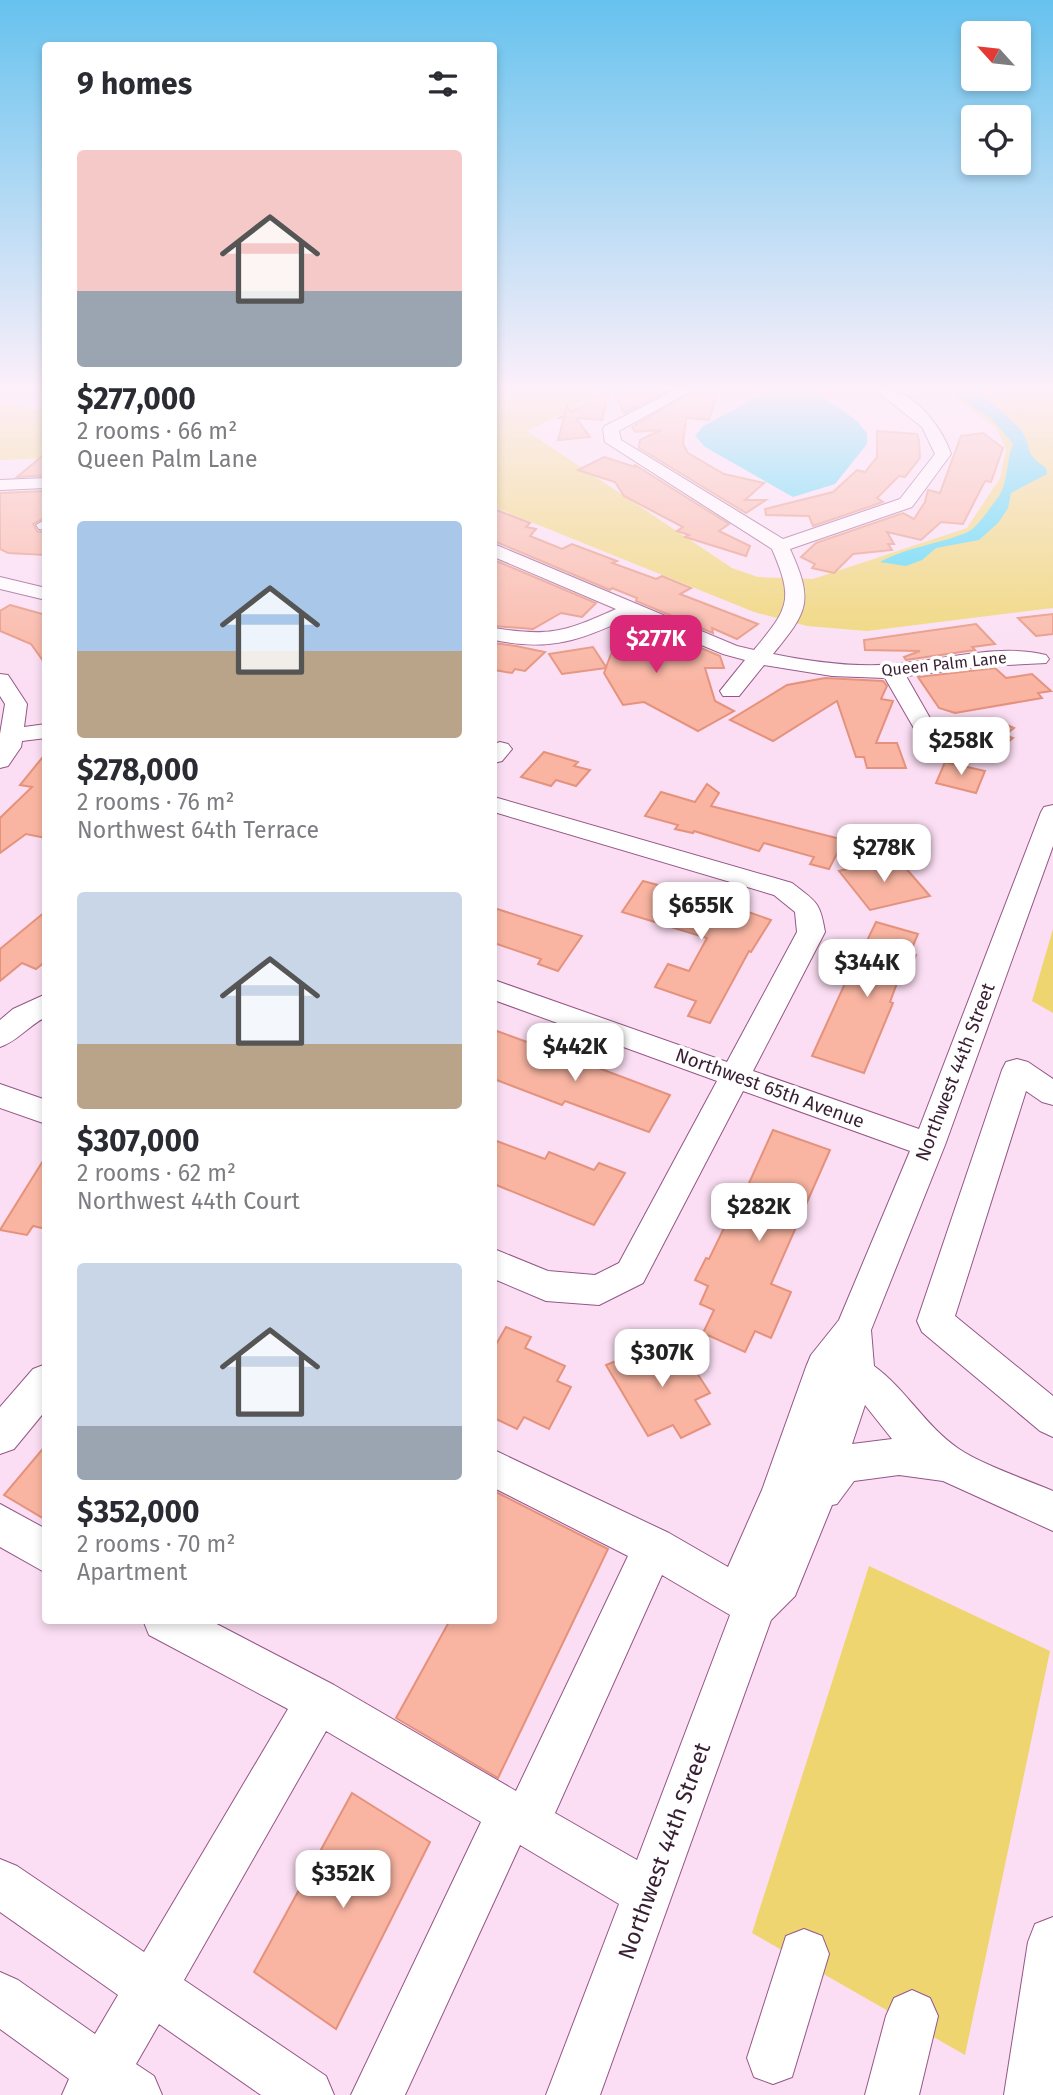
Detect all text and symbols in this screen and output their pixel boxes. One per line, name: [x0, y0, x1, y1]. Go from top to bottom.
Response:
north arrow: [961, 21, 1031, 91]
map controls: [961, 21, 1031, 175]
icon: filters: [424, 65, 462, 103]
text: 9 homes: [77, 66, 192, 102]
button: locate: [961, 105, 1031, 175]
icon: home: [207, 196, 333, 322]
text: $277,000: [77, 381, 196, 417]
text: 2 rooms · 66 m²: [77, 417, 237, 445]
text: Queen Palm Lane: [77, 445, 258, 473]
icon: home: [207, 567, 333, 693]
pin: $277K: [607, 616, 705, 675]
text: $277K: [626, 624, 686, 652]
street label: Queen Palm Lane: [881, 648, 1007, 680]
pin: $258K: [912, 718, 1010, 777]
text: $258K: [929, 726, 993, 754]
text: $278,000: [77, 752, 199, 788]
text: 2 rooms · 76 m²: [77, 788, 235, 816]
text: Northwest 64th Terrace: [77, 816, 319, 844]
pin: $278K: [835, 824, 933, 884]
text: $278K: [853, 833, 915, 861]
pin: $655K: [652, 883, 750, 942]
text: $655K: [669, 891, 733, 919]
icon: home: [207, 938, 333, 1064]
pin: $344K: [818, 940, 916, 999]
text: $344K: [834, 948, 900, 976]
street label: Northwest 44th Street: [910, 980, 1000, 1164]
pin: $442K: [526, 1024, 624, 1083]
text: $442K: [543, 1032, 607, 1060]
street label: Northwest 65th Avenue: [672, 1043, 868, 1133]
text: $307,000: [77, 1123, 200, 1159]
text: 2 rooms · 62 m²: [77, 1159, 236, 1187]
pin: $282K: [710, 1184, 808, 1243]
text: Northwest 44th Court: [77, 1187, 300, 1215]
text: $282K: [727, 1192, 791, 1220]
icon: home: [207, 1309, 333, 1435]
pin: $307K: [613, 1330, 711, 1389]
text: $307K: [631, 1338, 693, 1366]
text: $352,000: [77, 1494, 200, 1530]
text: 2 rooms · 70 m²: [77, 1530, 235, 1558]
text: Apartment: [77, 1558, 187, 1586]
street label: Northwest 44th Street: [612, 1738, 717, 1963]
pin: $352K: [294, 1850, 392, 1910]
text: $352K: [311, 1859, 375, 1887]

